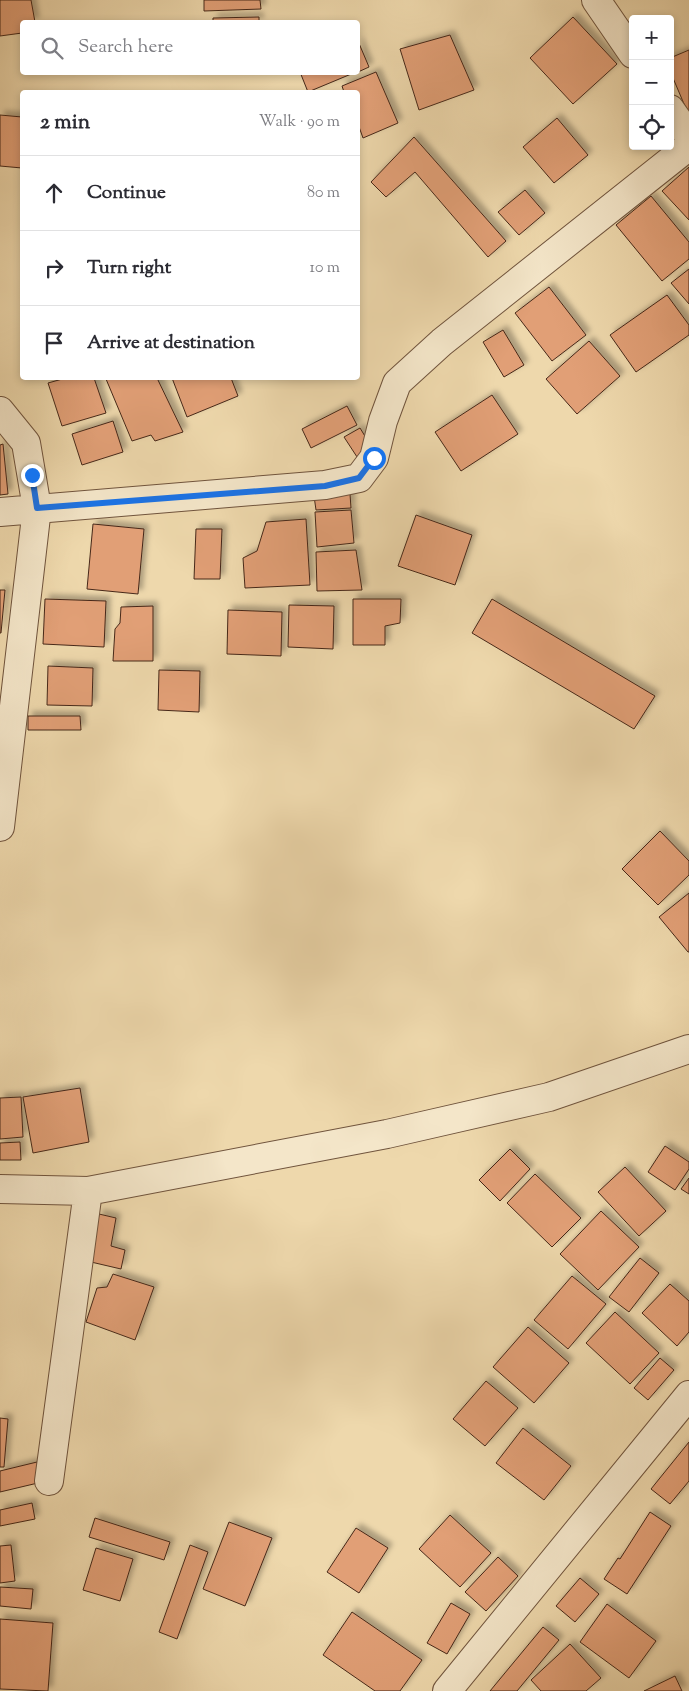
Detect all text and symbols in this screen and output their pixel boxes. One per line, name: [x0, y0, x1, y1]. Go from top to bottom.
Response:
map controls: [629, 15, 674, 150]
button: +: [629, 15, 674, 60]
search box: [20, 20, 360, 75]
icon: search: [38, 34, 66, 62]
text: Search here: [78, 34, 173, 61]
button: −: [629, 60, 674, 105]
button: locate: [629, 105, 674, 150]
text: 2 min: [40, 108, 90, 138]
text: Walk · 90 m: [259, 111, 340, 134]
icon: ahead: [40, 179, 68, 207]
text: Continue: [87, 180, 166, 207]
text: 80 m: [307, 182, 340, 205]
icon: right: [40, 254, 68, 282]
text: Turn right: [87, 255, 171, 282]
text: 10 m: [310, 257, 340, 280]
icon: arrive: [40, 329, 68, 357]
text: Arrive at destination: [87, 330, 255, 357]
route start: [363, 447, 386, 470]
route end: [21, 464, 44, 487]

